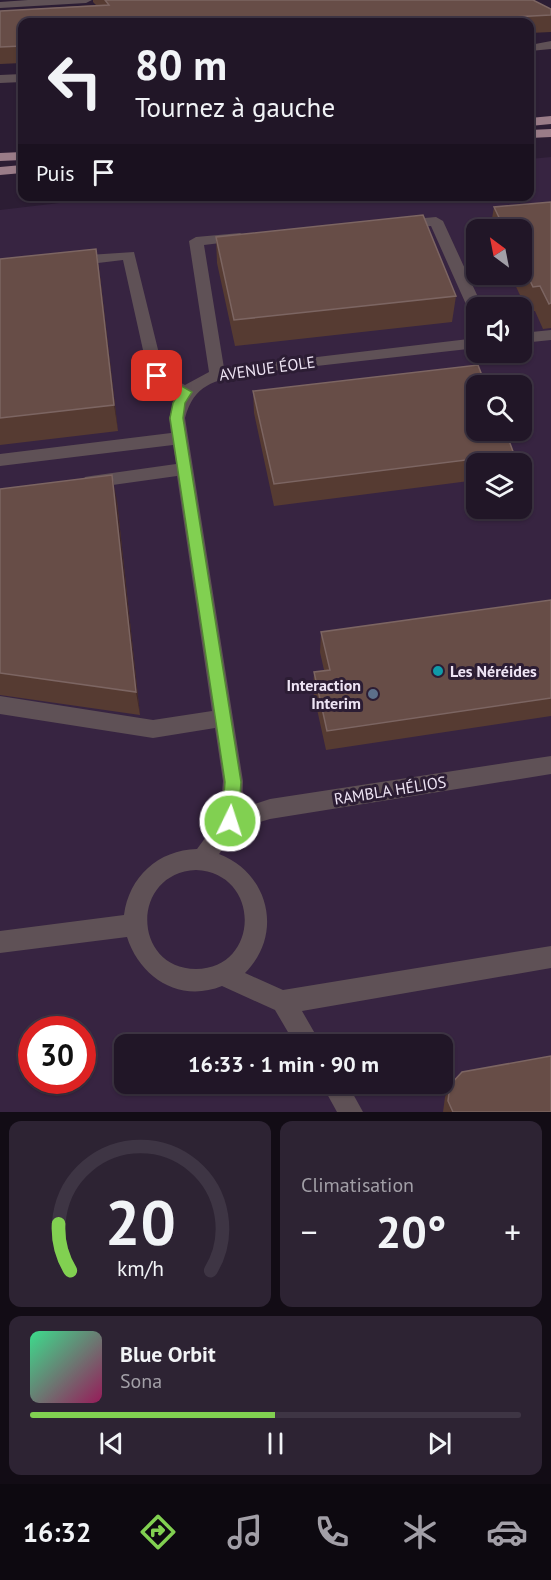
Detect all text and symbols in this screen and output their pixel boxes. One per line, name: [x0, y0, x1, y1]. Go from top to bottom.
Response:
text: 80 m: [135, 37, 227, 92]
icon: left: [36, 42, 114, 120]
text: Tournez à gauche: [135, 90, 335, 124]
icon: arrive: [87, 156, 120, 189]
text: Puis: [36, 159, 75, 187]
north arrow: [466, 219, 532, 285]
map controls: [466, 219, 532, 519]
button: sound: [466, 297, 532, 363]
pin: [131, 350, 182, 401]
street label: AVENUE ÉOLE: [218, 351, 316, 385]
icon: arrive: [140, 359, 173, 392]
button: search: [466, 375, 532, 441]
button: layers: [466, 453, 532, 519]
place label: Les Néréides: [450, 661, 537, 681]
marker: Les Néréides: [431, 664, 445, 678]
place label: Interaction Interim: [286, 675, 361, 713]
marker: Interaction Interim: [366, 687, 380, 701]
street label: RAMBLA HÉLIOS: [332, 771, 448, 809]
position arrow: [198, 789, 262, 853]
speed limit sign: 30: [18, 1016, 96, 1094]
text: 16:33 · 1 min · 90 m: [188, 1050, 379, 1078]
text: Climatisation: [301, 1172, 414, 1198]
text: 20: [105, 1181, 175, 1262]
text: 20°: [376, 1202, 446, 1260]
text: −: [301, 1210, 318, 1253]
text: +: [504, 1210, 521, 1253]
text: km/h: [116, 1254, 163, 1282]
text: Blue Orbit: [120, 1340, 216, 1368]
text: Sona: [120, 1368, 162, 1394]
icon: previous: [95, 1427, 128, 1460]
icon: pause: [259, 1427, 292, 1460]
icon: next: [423, 1427, 456, 1460]
icon: directions: [137, 1511, 179, 1553]
icon: music: [224, 1511, 266, 1553]
icon: phone: [311, 1511, 353, 1553]
icon: climate: [399, 1511, 441, 1553]
icon: car: [486, 1511, 528, 1553]
text: 16:32: [23, 1515, 91, 1549]

